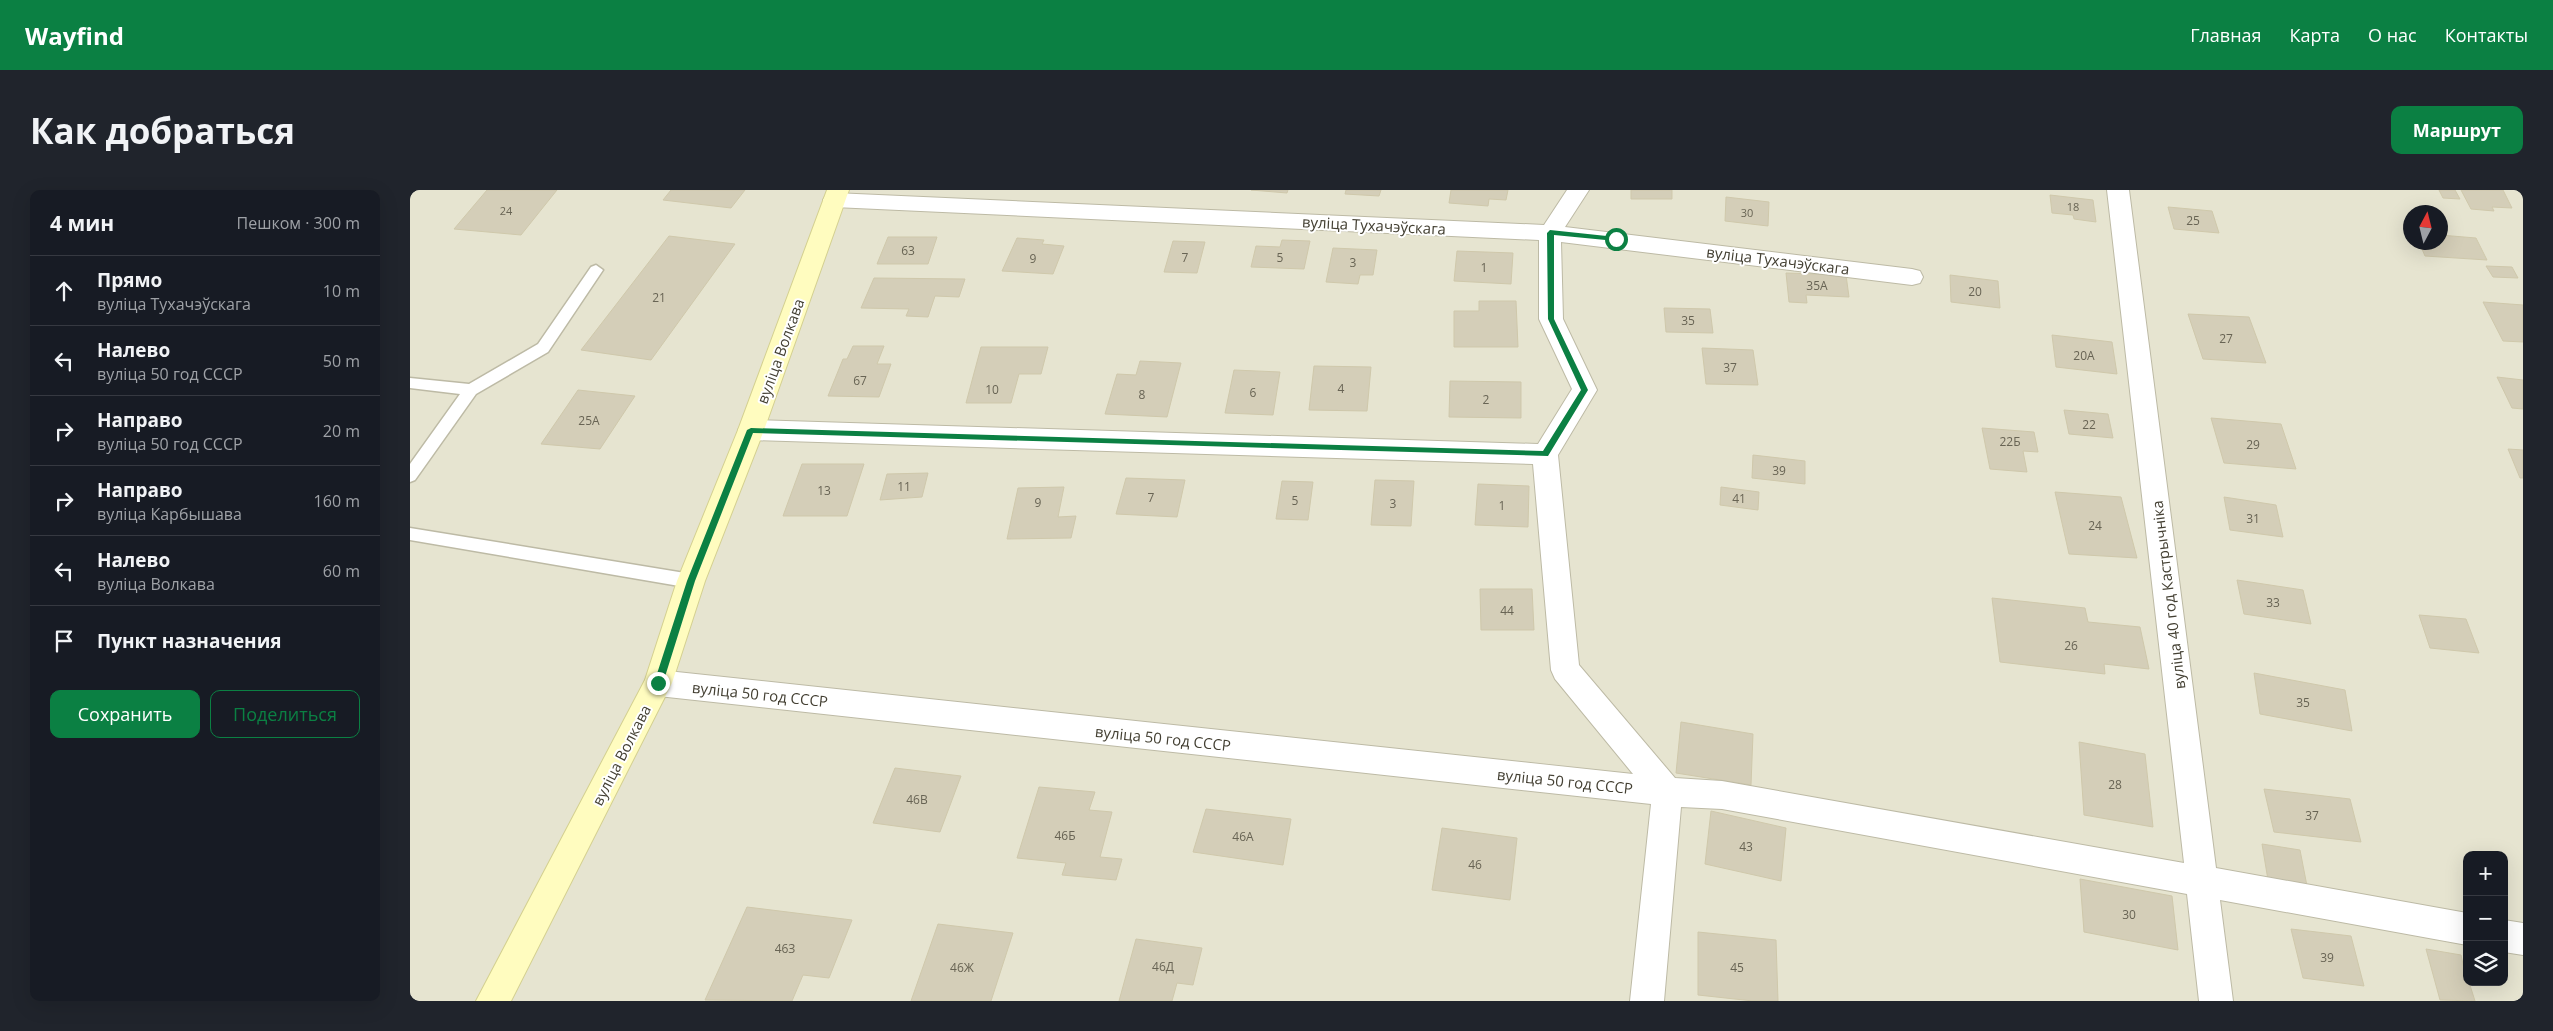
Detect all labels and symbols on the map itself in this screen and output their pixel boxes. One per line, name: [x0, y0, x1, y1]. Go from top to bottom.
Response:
house number: 18: [2067, 199, 2079, 214]
house number: 24: [500, 203, 513, 218]
house number: 30: [1741, 205, 1753, 220]
north arrow: [2403, 205, 2448, 250]
street label: вуліца Тухачэўскага: [1301, 211, 1447, 239]
house number: 25: [2186, 212, 2200, 229]
route start: [1605, 228, 1628, 251]
street label: вуліца Тухачэўскага: [1705, 241, 1851, 279]
house number: 63: [901, 242, 915, 259]
house number: 7: [1182, 249, 1189, 266]
house number: 5: [1277, 249, 1284, 266]
house number: 9: [1030, 250, 1037, 267]
house number: 3: [1350, 254, 1357, 271]
house number: 1: [1481, 259, 1487, 276]
house number: 35А: [1806, 277, 1828, 294]
house number: 20: [1968, 283, 1982, 300]
house number: 21: [652, 289, 666, 306]
street label: вуліца Волкава: [752, 296, 808, 406]
house number: 35: [1681, 312, 1695, 329]
house number: 27: [2219, 330, 2233, 347]
house number: 20А: [2073, 347, 2095, 364]
house number: 37: [1723, 359, 1737, 376]
house number: 67: [853, 372, 867, 389]
house number: 4: [1338, 380, 1345, 397]
house number: 10: [985, 381, 999, 398]
house number: 6: [1250, 384, 1257, 401]
house number: 8: [1139, 386, 1146, 403]
house number: 2: [1483, 391, 1490, 408]
house number: 25А: [578, 412, 600, 429]
house number: 22: [2082, 416, 2096, 433]
house number: 22Б: [1999, 433, 2021, 450]
house number: 29: [2246, 436, 2260, 453]
house number: 39: [1772, 462, 1786, 479]
house number: 11: [897, 478, 911, 495]
house number: 13: [817, 482, 831, 499]
house number: 7: [1148, 489, 1155, 506]
house number: 41: [1732, 490, 1746, 507]
house number: 5: [1292, 492, 1299, 509]
house number: 9: [1035, 494, 1042, 511]
house number: 3: [1390, 495, 1397, 512]
house number: 1: [1499, 497, 1505, 514]
street label: вуліца 40 год Кастрычніка: [2146, 499, 2190, 691]
house number: 31: [2246, 510, 2260, 527]
house number: 24: [2088, 517, 2102, 534]
house number: 33: [2266, 594, 2280, 611]
house number: 44: [1500, 602, 1514, 619]
house number: 26: [2064, 637, 2078, 654]
route end: [647, 672, 670, 695]
street label: вуліца 50 год СССР: [691, 677, 829, 711]
house number: 35: [2296, 694, 2310, 711]
street label: вуліца Волкава: [587, 701, 655, 809]
street label: вуліца 50 год СССР: [1094, 721, 1232, 755]
street label: вуліца 50 год СССР: [1496, 764, 1634, 798]
house number: 28: [2108, 776, 2122, 793]
house number: 46В: [906, 791, 928, 808]
house number: 37: [2305, 807, 2319, 824]
house number: 46Б: [1054, 827, 1076, 844]
house number: 46А: [1232, 828, 1254, 845]
house number: 43: [1739, 838, 1753, 855]
house number: 46: [1468, 856, 1482, 873]
house number: 30: [2122, 906, 2136, 923]
house number: 46З: [775, 940, 795, 957]
house number: 39: [2320, 949, 2334, 966]
house number: 46Д: [1152, 958, 1174, 975]
house number: 46Ж: [950, 959, 975, 976]
house number: 45: [1730, 959, 1744, 976]

